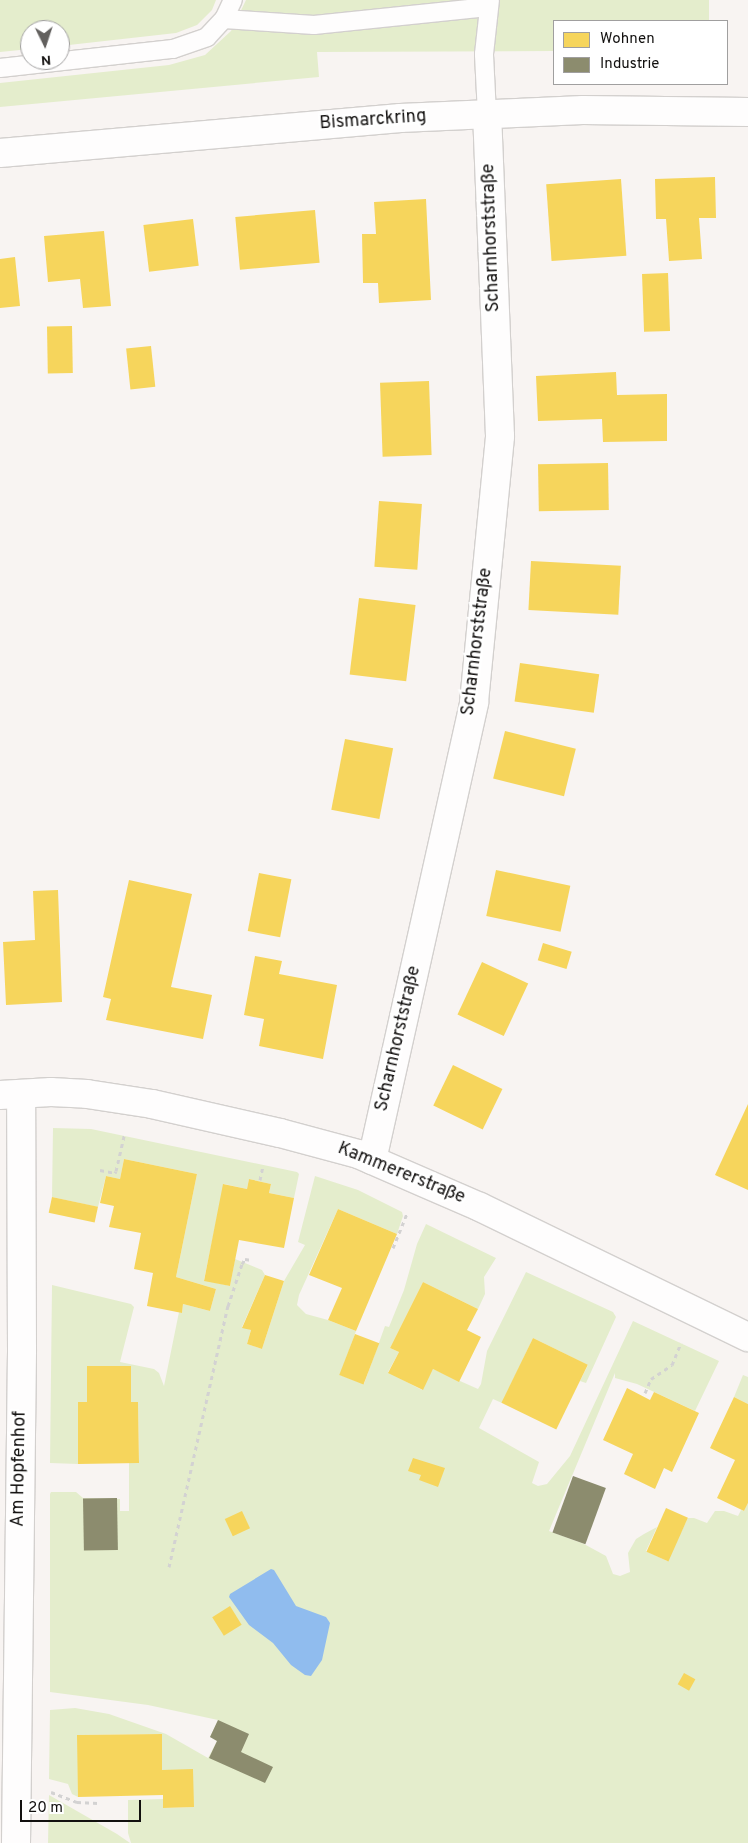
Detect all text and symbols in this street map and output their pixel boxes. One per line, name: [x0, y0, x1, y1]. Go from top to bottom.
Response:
north arrow: [20, 20, 70, 70]
legend: [553, 20, 728, 85]
text: Wohnen: [600, 30, 655, 49]
text: N: [40, 51, 52, 68]
text: Industrie: [600, 55, 659, 74]
street label: Bismarckring: [319, 106, 427, 136]
street label: Scharnhorststraße: [479, 163, 505, 313]
street label: Scharnhorststraße: [458, 567, 498, 717]
street label: Scharnhorststraße: [372, 964, 426, 1114]
street label: Kammererstraße: [334, 1139, 468, 1209]
street label: Am Hopfenhof: [8, 1411, 32, 1527]
scale bar: [22, 1790, 144, 1822]
text: 20 m: [28, 1799, 63, 1818]

